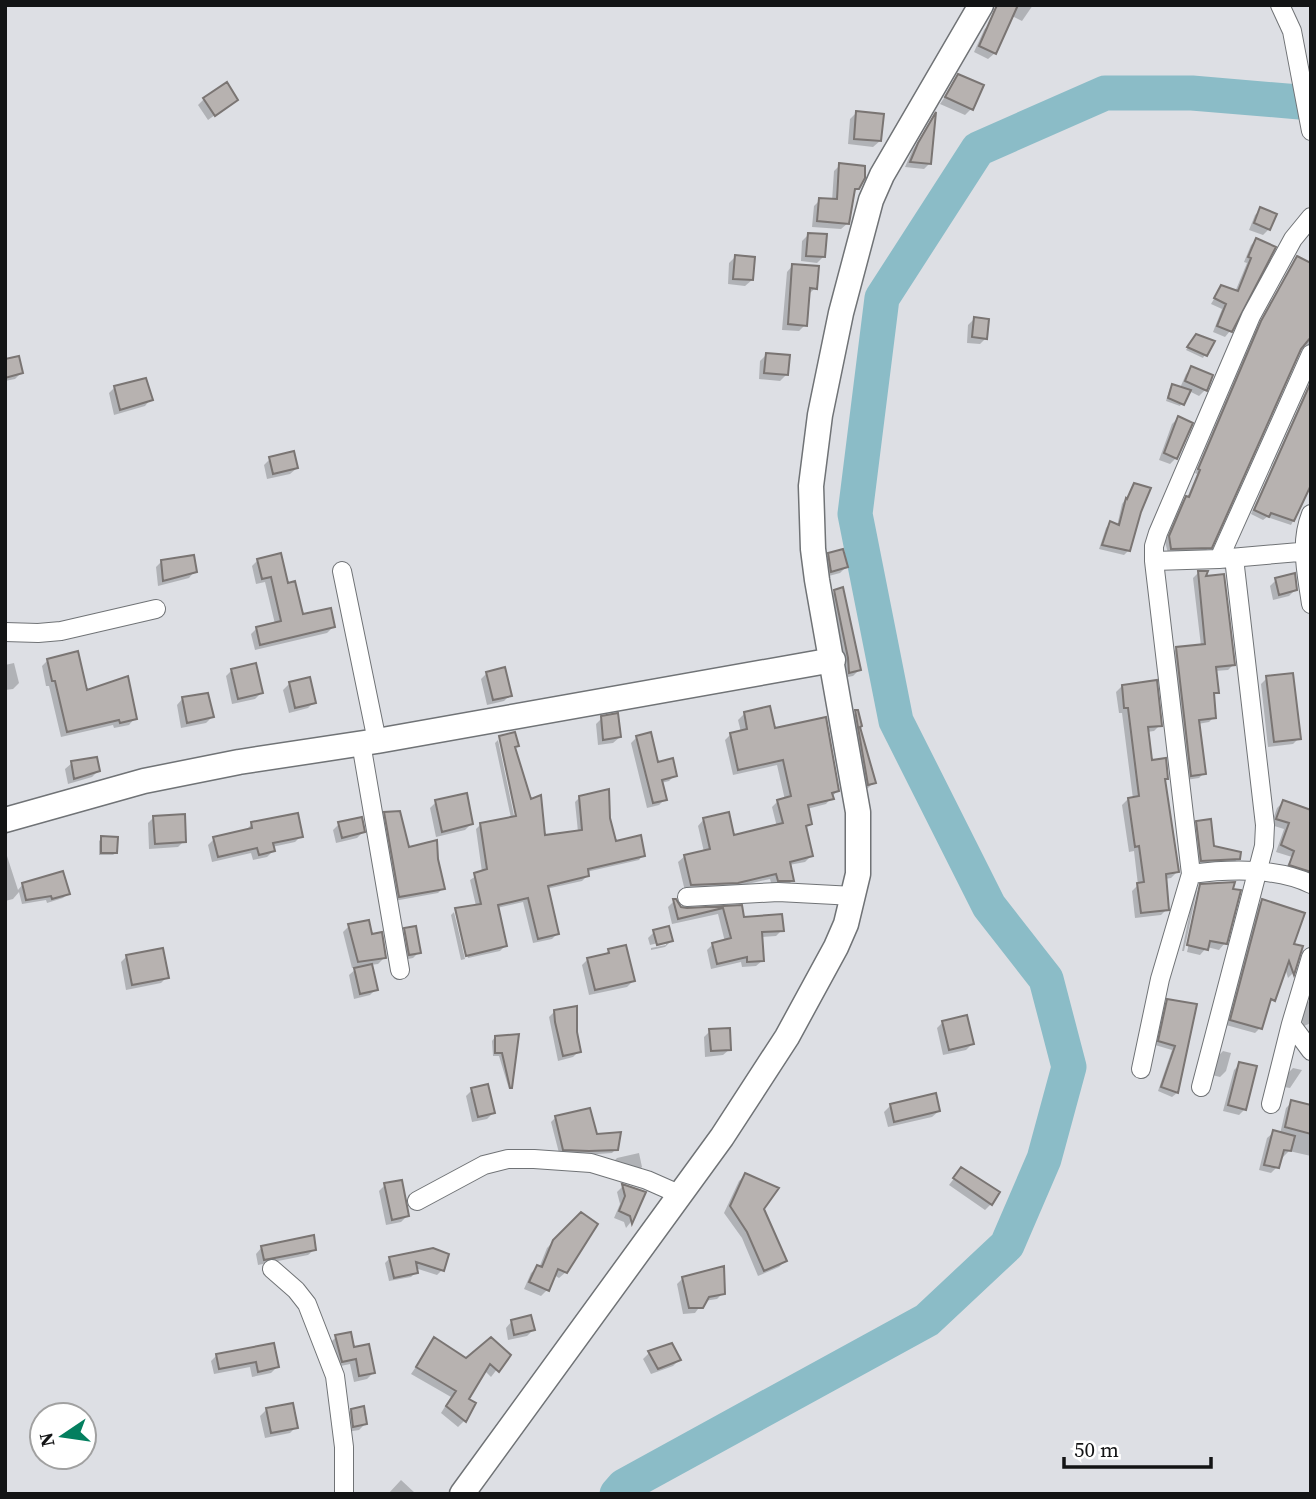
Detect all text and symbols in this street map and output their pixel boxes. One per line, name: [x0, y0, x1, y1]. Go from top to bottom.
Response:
north arrow: [28, 1401, 98, 1471]
scale bar: [1064, 1426, 1211, 1470]
text: N: [32, 1430, 61, 1449]
text: 50 m: [1074, 1435, 1119, 1464]

